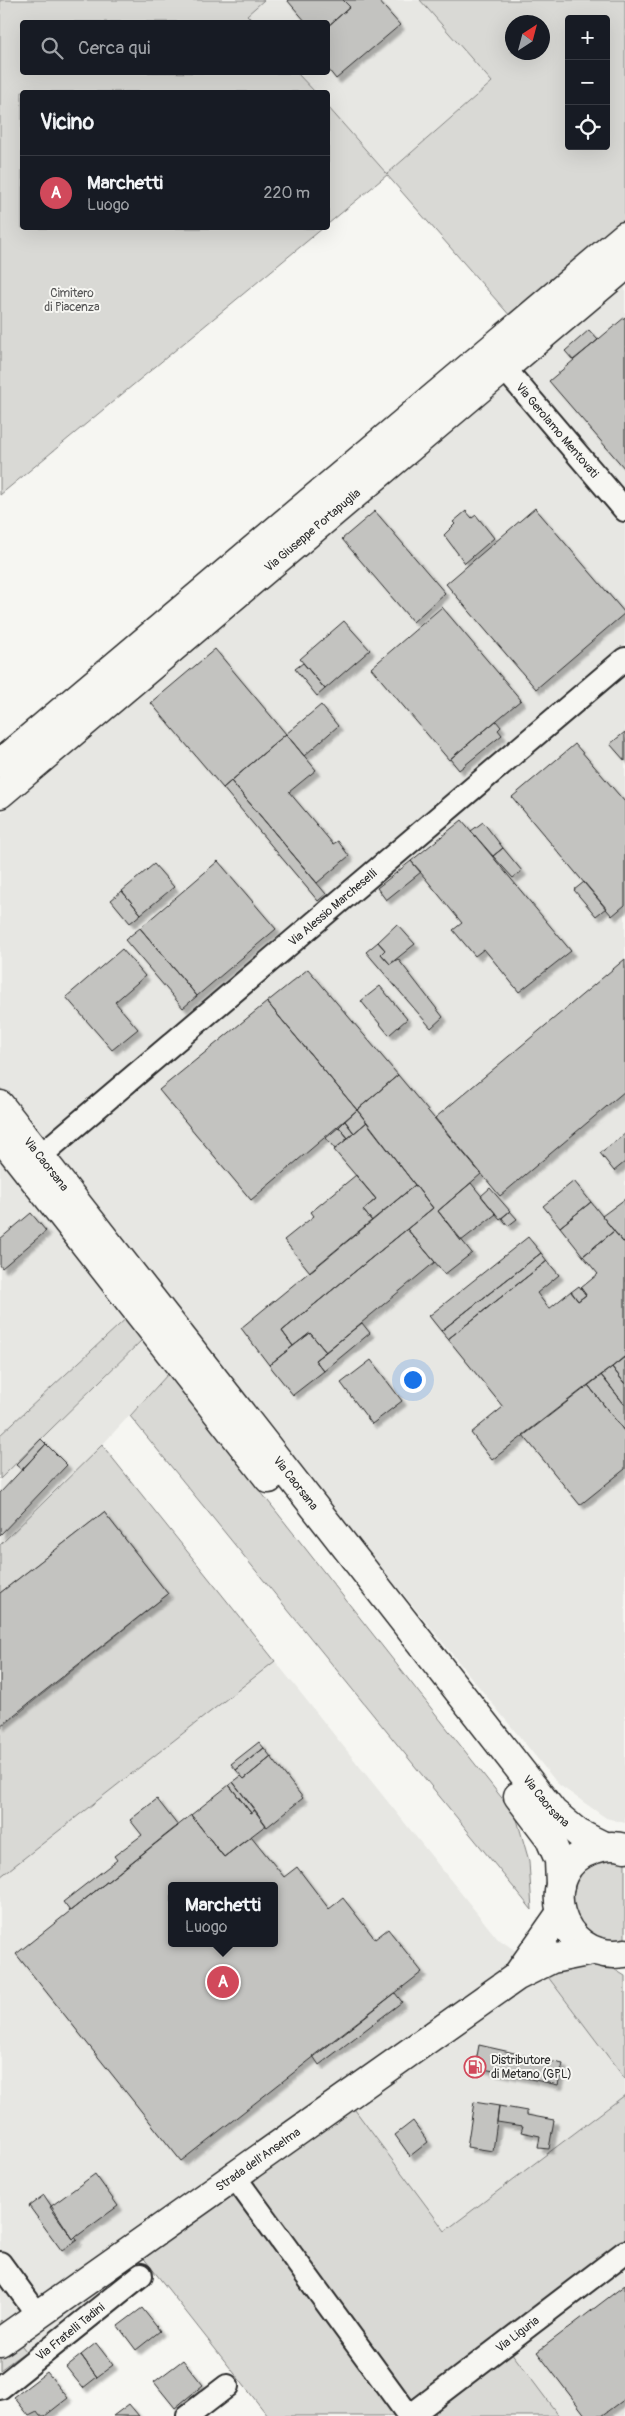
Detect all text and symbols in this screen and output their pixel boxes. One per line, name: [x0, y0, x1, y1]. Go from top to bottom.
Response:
north arrow: [505, 15, 550, 60]
map controls: [565, 15, 610, 150]
button: +: [565, 15, 610, 60]
search box: [20, 20, 330, 75]
icon: search: [38, 34, 66, 62]
text: Cerca qui: [78, 36, 150, 60]
button: −: [565, 60, 610, 105]
button: locate: [565, 105, 610, 150]
text: Vicino: [40, 109, 94, 136]
text: Marchetti: [87, 171, 163, 195]
text: A: [51, 183, 61, 203]
text: 220 m: [264, 183, 310, 203]
text: Luogo: [87, 195, 129, 215]
park label: Cimitero di Piacenza: [44, 286, 100, 315]
street label: Via Gerolamo Mentovati: [513, 380, 602, 481]
street label: Via Giuseppe Portapuglia: [261, 485, 364, 575]
street label: Via Alessio Marcheselli: [285, 866, 380, 949]
street label: Via Caorsana: [20, 1134, 72, 1194]
your location: [400, 1367, 426, 1393]
street label: Via Caorsana: [270, 1453, 322, 1513]
street label: Via Caorsana: [520, 1772, 573, 1831]
popup: [168, 1882, 278, 1947]
text: Marchetti: [185, 1893, 261, 1917]
text: Luogo: [185, 1917, 227, 1937]
pin: A: [207, 1963, 239, 2001]
place label: Distributore di Metano (GPL): [491, 2053, 572, 2082]
fuel station icon: Distributore di Metano (GPL): [463, 2055, 487, 2079]
street label: Strada dell'Anselma: [213, 2124, 304, 2195]
street label: Via Fratelli Tadini: [33, 2300, 108, 2364]
street label: Via Liguria: [493, 2313, 542, 2355]

